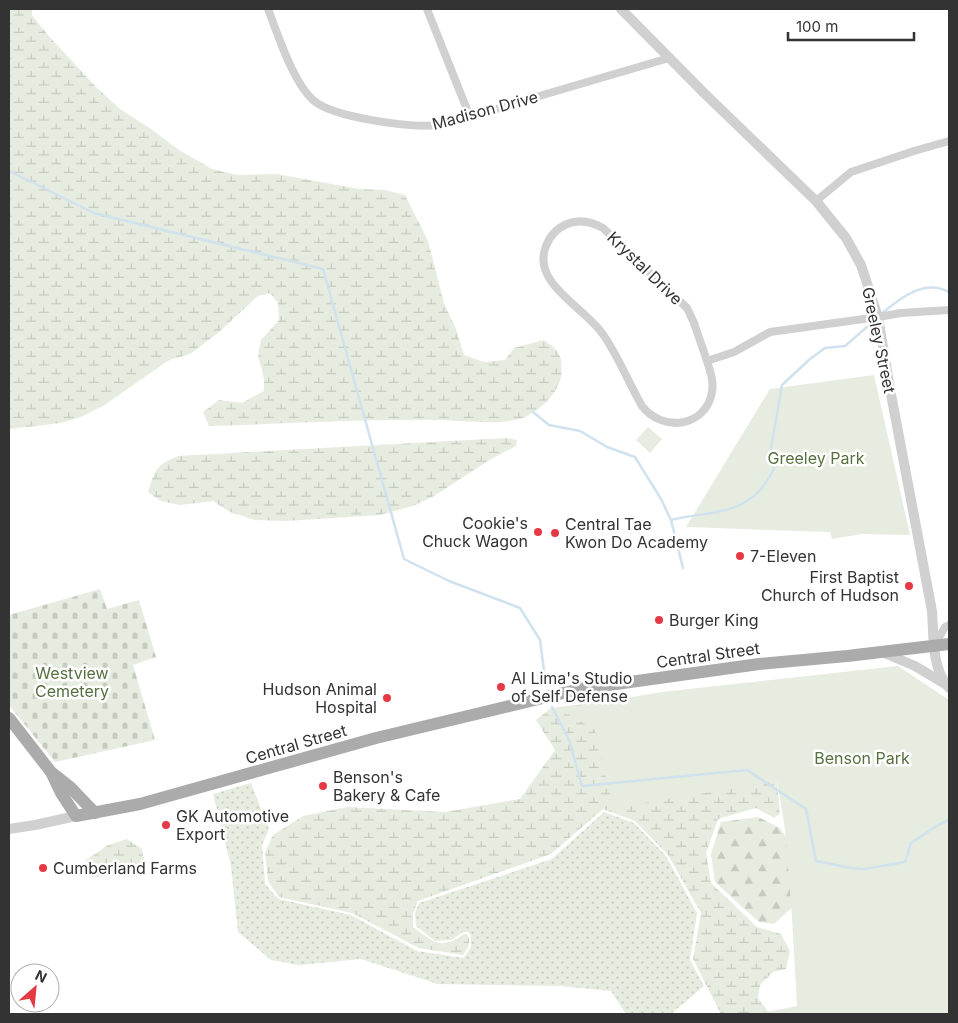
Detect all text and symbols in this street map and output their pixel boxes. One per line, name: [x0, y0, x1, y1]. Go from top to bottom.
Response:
scale bar: [788, 10, 914, 42]
text: 100 m: [796, 17, 838, 36]
street label: Madison Drive: [430, 86, 540, 134]
street label: Krystal Drive: [603, 227, 687, 309]
street label: Greeley Street: [858, 285, 900, 395]
park label: Greeley Park: [768, 448, 865, 468]
place label: Cookie's Chuck Wagon: [422, 513, 528, 551]
place label: Central Tae Kwon Do Academy: [565, 514, 708, 552]
marker: Cookie's Chuck Wagon: [532, 526, 544, 538]
marker: Central Tae Kwon Do Academy: [549, 527, 561, 539]
place label: 7-Eleven: [750, 546, 816, 566]
marker: 7-Eleven: [734, 550, 746, 562]
place label: First Baptist Church of Hudson: [761, 567, 899, 605]
marker: First Baptist Church of Hudson: [903, 580, 915, 592]
place label: Burger King: [669, 610, 759, 630]
marker: Burger King: [653, 614, 665, 626]
street label: Central Street: [655, 638, 761, 672]
park label: Westview Cemetery: [35, 663, 109, 701]
place label: Al Lima's Studio of Self Defense: [511, 668, 632, 706]
place label: Hudson Animal Hospital: [263, 679, 377, 717]
marker: Al Lima's Studio of Self Defense: [495, 681, 507, 693]
marker: Hudson Animal Hospital: [381, 692, 393, 704]
street label: Central Street: [243, 720, 349, 768]
park label: Benson Park: [814, 748, 910, 768]
place label: Benson's Bakery & Cafe: [333, 767, 440, 805]
marker: Benson's Bakery & Cafe: [317, 780, 329, 792]
place label: GK Automotive Export: [176, 806, 289, 844]
marker: GK Automotive Export: [160, 819, 172, 831]
place label: Cumberland Farms: [53, 858, 197, 878]
marker: Cumberland Farms: [37, 862, 49, 874]
north arrow: [10, 963, 60, 1013]
text: N: [33, 966, 50, 986]

